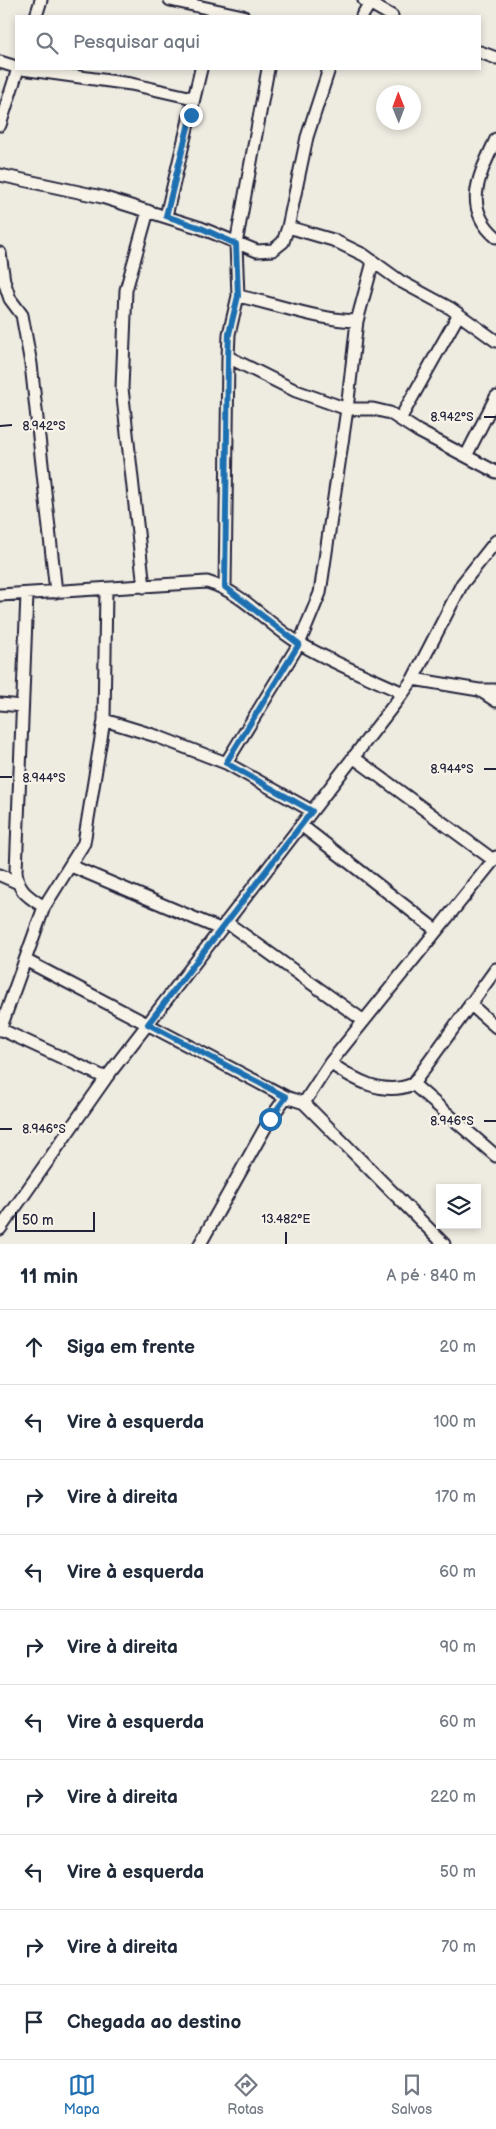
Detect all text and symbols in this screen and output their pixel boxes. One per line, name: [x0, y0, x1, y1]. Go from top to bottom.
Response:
search box: [15, 15, 481, 70]
icon: search: [33, 29, 61, 57]
text: Pesquisar aqui: [73, 31, 200, 54]
north arrow: [376, 85, 421, 130]
route end: [180, 104, 203, 127]
text: 8.942°S: [430, 410, 474, 425]
text: 8.942°S: [22, 419, 66, 434]
text: 8.944°S: [430, 762, 474, 777]
text: 8.944°S: [22, 771, 66, 786]
route start: [259, 1108, 282, 1131]
text: 8.946°S: [430, 1114, 474, 1129]
text: 8.946°S: [22, 1122, 66, 1137]
map controls: [436, 1184, 481, 1229]
button: layers: [436, 1184, 481, 1229]
scale bar: [15, 1209, 95, 1232]
text: 50 m: [22, 1212, 54, 1229]
text: 13.482°E: [262, 1212, 310, 1227]
text: 11 min: [20, 1264, 78, 1289]
text: A pé · 840 m: [387, 1267, 476, 1286]
icon: ahead: [20, 1333, 48, 1361]
text: Siga em frente: [67, 1336, 195, 1359]
text: 20 m: [440, 1338, 476, 1357]
icon: left: [20, 1408, 48, 1436]
text: Vire à esquerda: [67, 1411, 204, 1434]
text: 100 m: [433, 1413, 476, 1432]
icon: right: [20, 1483, 48, 1511]
text: Vire à direita: [67, 1486, 178, 1509]
text: 170 m: [435, 1488, 476, 1507]
icon: left: [20, 1558, 48, 1586]
text: Vire à esquerda: [67, 1561, 204, 1584]
text: 60 m: [439, 1563, 476, 1582]
icon: right: [20, 1633, 48, 1661]
text: Vire à direita: [67, 1636, 178, 1659]
text: 90 m: [440, 1638, 476, 1657]
icon: left: [20, 1708, 48, 1736]
text: Vire à esquerda: [67, 1711, 204, 1734]
text: 60 m: [439, 1713, 476, 1732]
icon: right: [20, 1783, 48, 1811]
text: Vire à direita: [67, 1786, 178, 1809]
text: 220 m: [430, 1788, 476, 1807]
icon: left: [20, 1858, 48, 1886]
text: Vire à esquerda: [67, 1861, 204, 1884]
text: 50 m: [440, 1863, 476, 1882]
icon: right: [20, 1933, 48, 1961]
text: Vire à direita: [67, 1936, 178, 1959]
text: 70 m: [441, 1938, 476, 1957]
icon: arrive: [20, 2008, 48, 2036]
text: Chegada ao destino: [67, 2011, 241, 2034]
tab: Mapa: [64, 2071, 100, 2118]
tab: Rotas: [227, 2071, 264, 2118]
tab: Salvos: [391, 2071, 432, 2118]

